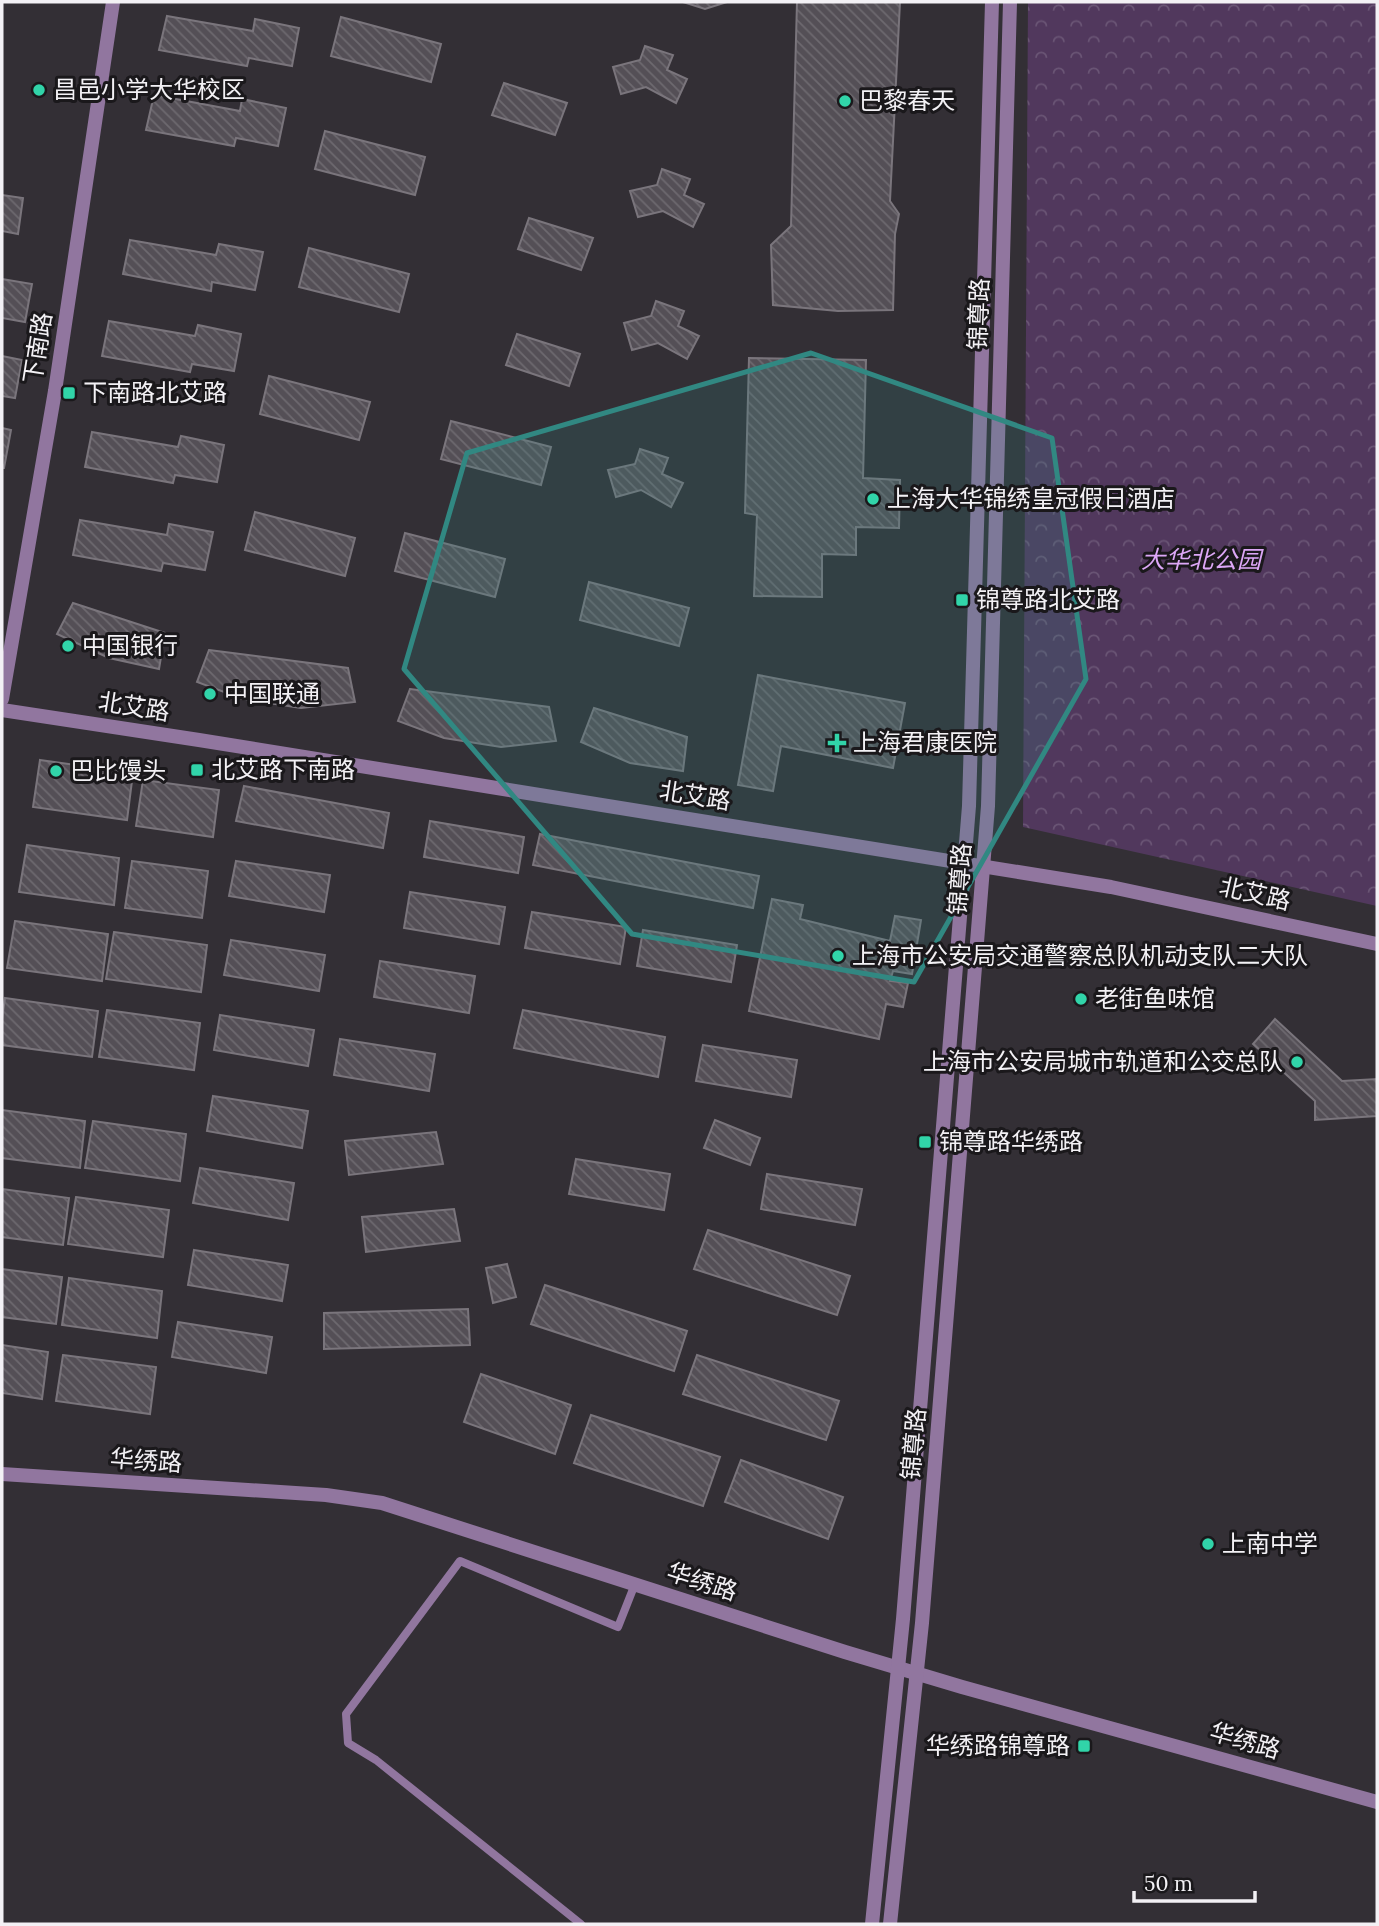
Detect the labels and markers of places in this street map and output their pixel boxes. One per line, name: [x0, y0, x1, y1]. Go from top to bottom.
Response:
place label: 昌邑小学大华校区: [53, 74, 245, 105]
marker: 昌邑小学大华校区: [31, 82, 47, 98]
place label: 巴黎春天: [859, 85, 955, 116]
marker: 巴黎春天: [837, 93, 853, 109]
place label: 下南路北艾路: [83, 377, 227, 408]
marker: 下南路北艾路: [61, 385, 77, 401]
place label: 上海大华锦绣皇冠假日酒店: [887, 483, 1175, 514]
marker: 上海大华锦绣皇冠假日酒店: [865, 491, 881, 507]
place label: 锦尊路北艾路: [976, 584, 1120, 615]
marker: 锦尊路北艾路: [954, 592, 970, 608]
place label: 中国银行: [82, 630, 178, 661]
marker: 中国银行: [60, 638, 76, 654]
place label: 中国联通: [224, 678, 320, 709]
marker: 中国联通: [202, 686, 218, 702]
place label: 上海君康医院: [853, 727, 997, 758]
marker: 上海君康医院: [827, 733, 847, 753]
place label: 北艾路下南路: [211, 754, 355, 785]
place label: 巴比馒头: [70, 755, 166, 786]
marker: 北艾路下南路: [189, 762, 205, 778]
marker: 巴比馒头: [48, 763, 64, 779]
place label: 上海市公安局交通警察总队机动支队二大队: [852, 940, 1308, 971]
marker: 上海市公安局交通警察总队机动支队二大队: [830, 948, 846, 964]
place label: 老街鱼味馆: [1095, 983, 1215, 1014]
marker: 老街鱼味馆: [1073, 991, 1089, 1007]
place label: 上海市公安局城市轨道和公交总队: [923, 1046, 1283, 1077]
marker: 上海市公安局城市轨道和公交总队: [1289, 1054, 1305, 1070]
place label: 锦尊路华绣路: [939, 1126, 1083, 1157]
marker: 锦尊路华绣路: [917, 1134, 933, 1150]
place label: 上南中学: [1222, 1528, 1318, 1559]
marker: 上南中学: [1200, 1536, 1216, 1552]
place label: 华绣路锦尊路: [926, 1730, 1070, 1761]
marker: 华绣路锦尊路: [1076, 1738, 1092, 1754]

